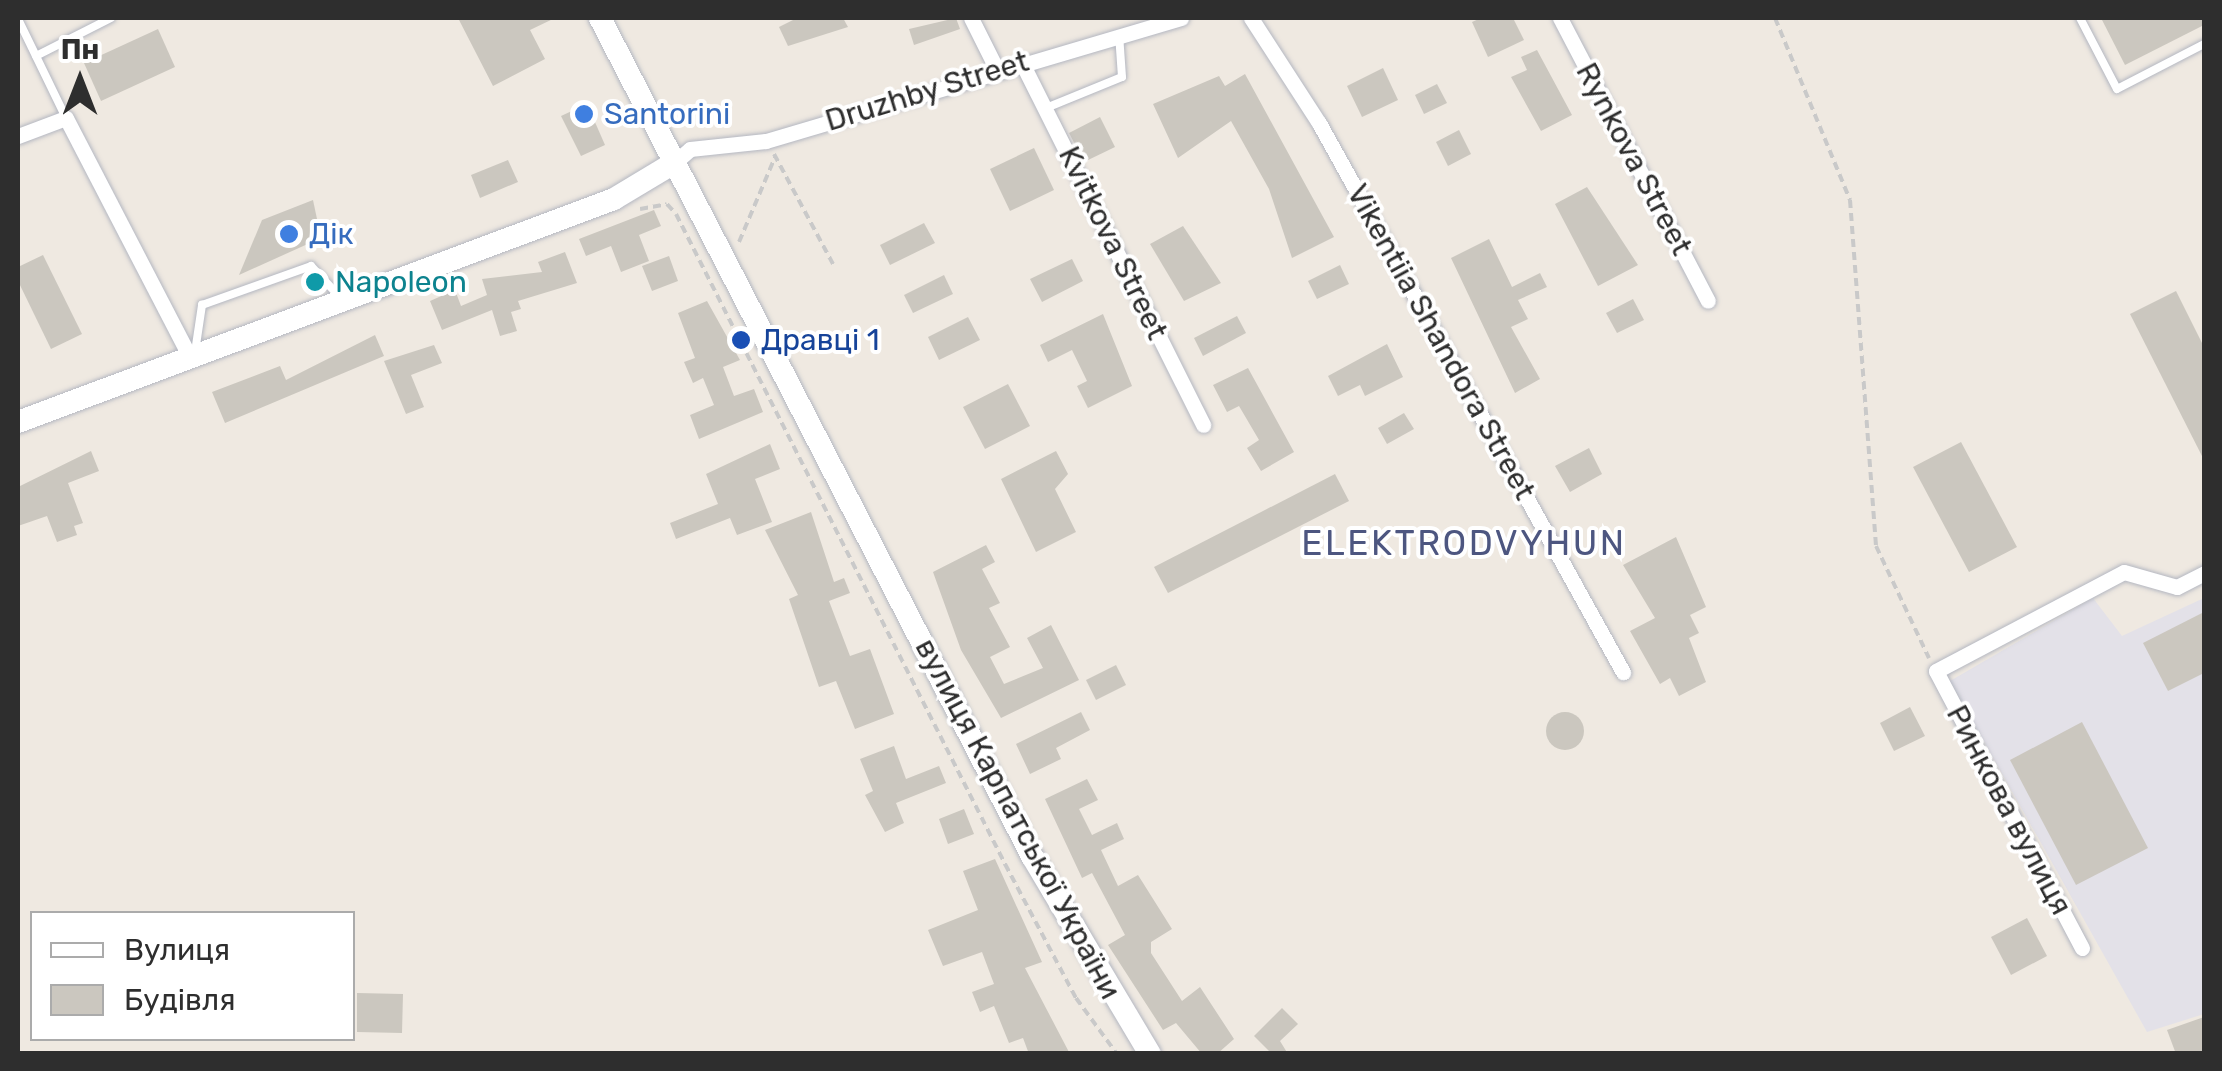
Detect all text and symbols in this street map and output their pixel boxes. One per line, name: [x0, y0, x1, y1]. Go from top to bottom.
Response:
north arrow: [30, 30, 130, 130]
text: Пн: [61, 33, 99, 66]
street label: Druzhby Street: [821, 43, 1033, 139]
street label: Rynkova Street: [1568, 57, 1700, 261]
place label: Santorini: [604, 96, 730, 132]
marker: Santorini: [573, 103, 595, 125]
street label: Kvitkova Street: [1051, 141, 1175, 345]
street label: Vikentiia Shandora Street: [1339, 178, 1543, 506]
place label: Дік: [309, 216, 354, 252]
marker: Дік: [278, 223, 300, 245]
place label: Napoleon: [335, 264, 467, 300]
marker: Napoleon: [304, 271, 326, 293]
place label: Дравці 1: [761, 322, 879, 358]
marker: Дравці 1: [730, 329, 752, 351]
district label: ELEKTRODVYHUN: [1301, 522, 1627, 564]
street label: вулиця Карпатської України: [907, 633, 1129, 1005]
street label: Ринкова вулиця: [1939, 699, 2079, 921]
legend: [30, 911, 355, 1041]
text: Вулиця: [124, 932, 230, 968]
text: Будівля: [124, 982, 235, 1018]

